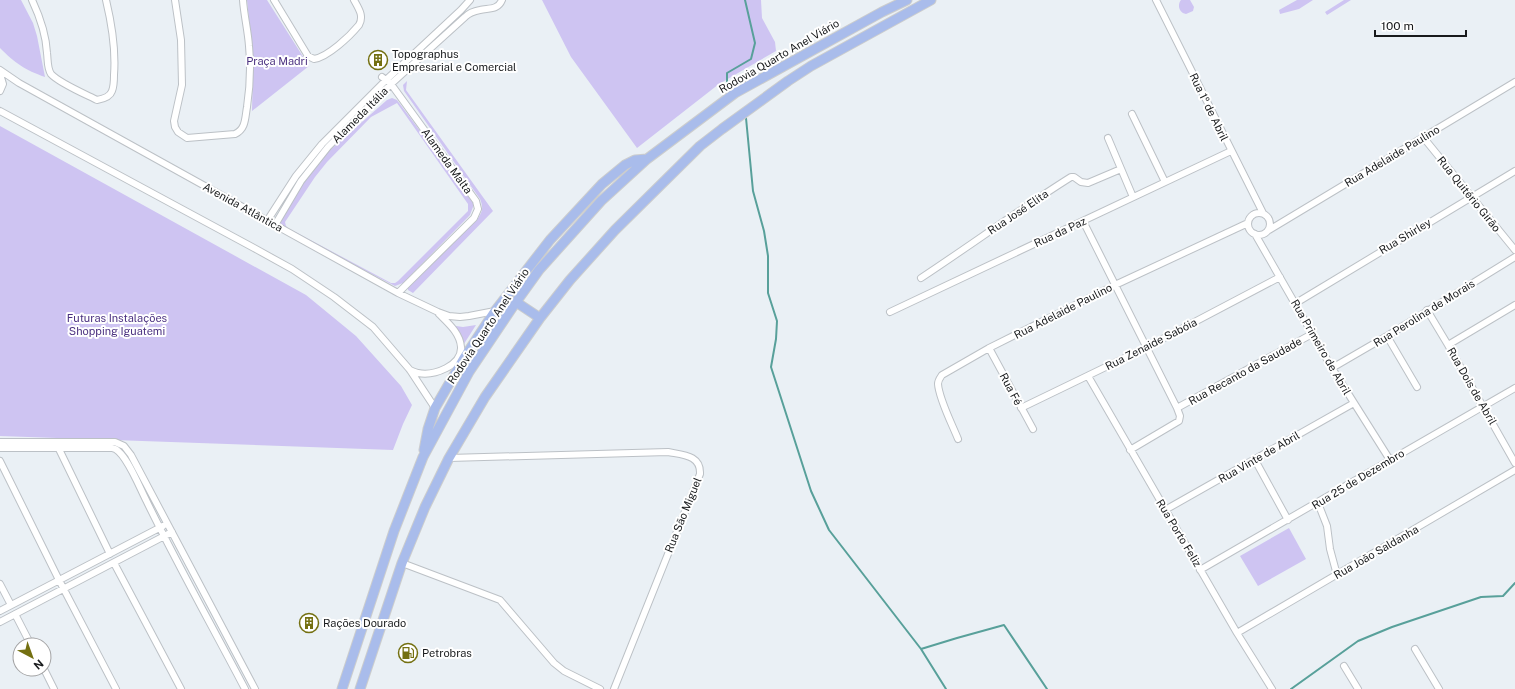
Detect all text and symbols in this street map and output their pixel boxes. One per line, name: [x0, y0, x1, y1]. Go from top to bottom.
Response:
scale bar: [1375, 12, 1466, 38]
street label: Rodovia Quarto Anel Viário: [717, 17, 841, 95]
text: 100 m: [1381, 19, 1414, 33]
place label: Topographus Empresarial e Comercial: [392, 48, 516, 73]
building icon: Topographus Empresarial e Comercial: [367, 49, 389, 71]
park label: Praça Madri: [246, 55, 308, 68]
street label: Rua 1º de Abril: [1187, 71, 1231, 143]
street label: Alameda Itália: [330, 85, 390, 145]
street label: Rua Adelaide Paulino: [1342, 123, 1442, 189]
street label: Alameda Malta: [419, 126, 475, 196]
street label: Rua Quitério Girão: [1435, 154, 1503, 234]
street label: Avenida Atlântica: [201, 180, 285, 234]
street label: Rua José Elita: [985, 187, 1051, 237]
street label: Rua da Paz: [1032, 215, 1088, 249]
street label: Rua Shirley: [1377, 216, 1433, 256]
street label: Rodovia Quarto Anel Viário: [445, 266, 531, 386]
street label: Rua Perolina de Morais: [1371, 277, 1477, 349]
street label: Rua Adelaide Paulino: [1012, 281, 1114, 341]
street label: Rua Primeiro de Abril: [1289, 297, 1353, 397]
park label: Futuras Instalações Shopping Iguatemi: [67, 312, 168, 337]
street label: Rua Zenaide Sabóia: [1103, 316, 1199, 372]
street label: Rua Recanto da Saudade: [1186, 335, 1304, 407]
street label: Rua Dois de Abril: [1445, 345, 1499, 427]
street label: Rua Fé: [997, 371, 1025, 407]
street label: Rua Vinte de Abril: [1216, 429, 1302, 485]
street label: Rua 25 de Dezembro: [1310, 447, 1406, 511]
street label: Rua São Miguel: [662, 476, 704, 554]
street label: Rua Porto Feliz: [1154, 497, 1204, 569]
street label: Rua João Saldanha: [1332, 523, 1420, 581]
building icon: Rações Dourado: [298, 612, 320, 634]
place label: Rações Dourado: [323, 617, 406, 630]
north arrow: [12, 637, 52, 677]
fuel station icon: Petrobras: [397, 642, 419, 664]
place label: Petrobras: [422, 647, 472, 659]
text: N: [31, 657, 46, 672]

